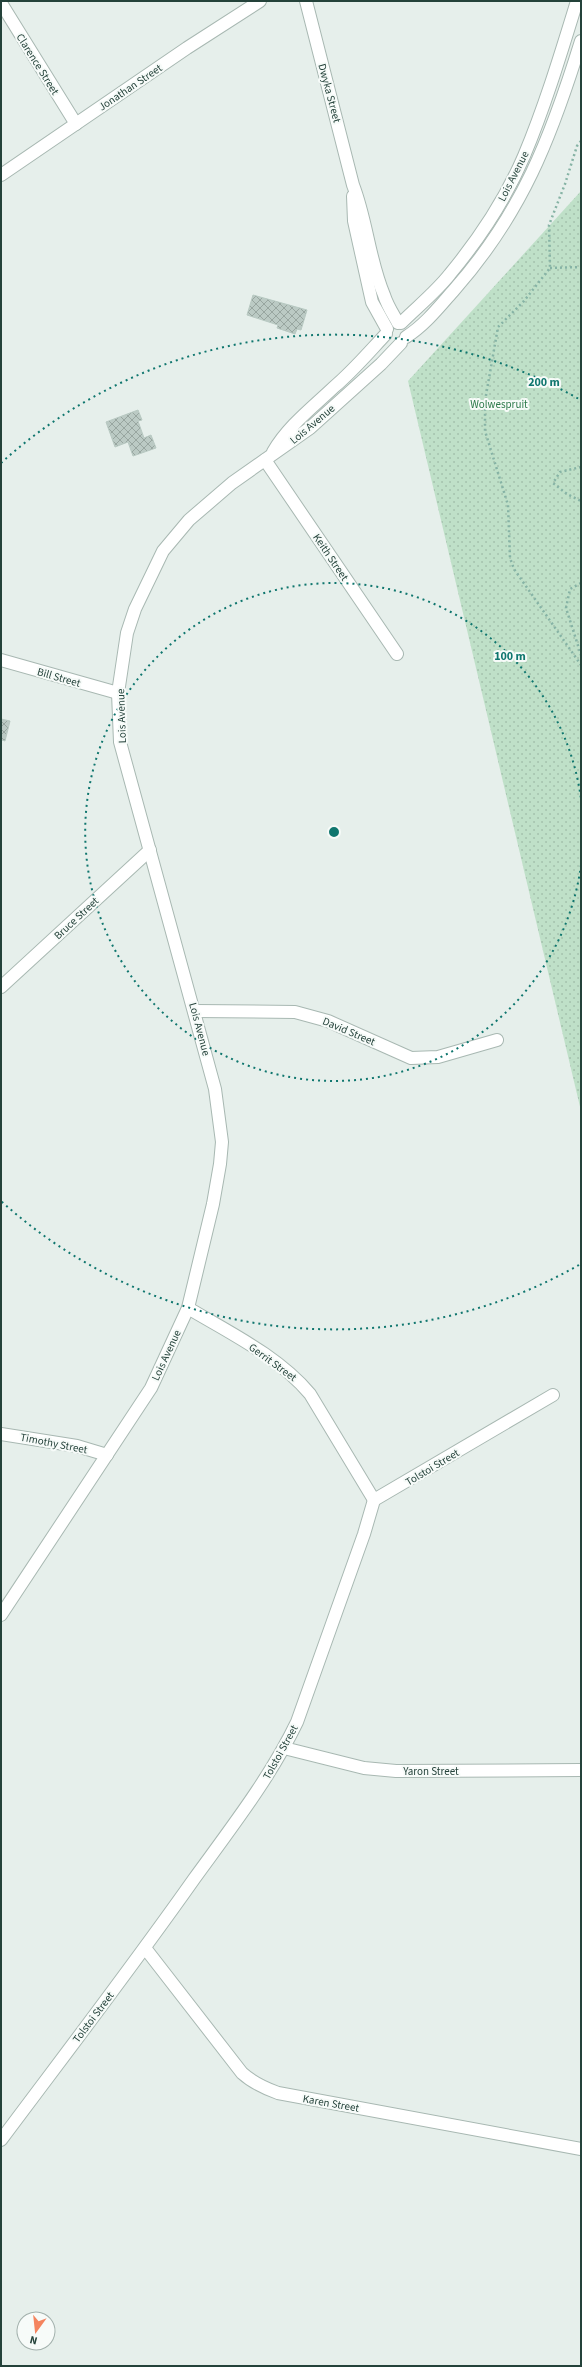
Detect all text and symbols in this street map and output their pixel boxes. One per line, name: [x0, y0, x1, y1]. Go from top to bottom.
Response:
street label: Clarence Street: [13, 31, 63, 98]
street label: Jonathan Street: [96, 60, 165, 114]
street label: Dwyka Street: [314, 62, 345, 125]
street label: Lois Avenue: [494, 148, 533, 204]
text: 200 m: [528, 374, 560, 391]
park label: Wolwespruit: [470, 397, 528, 412]
street label: Lois Avenue: [287, 401, 338, 448]
street label: Keith Street: [309, 531, 352, 584]
text: 100 m: [494, 648, 526, 665]
street label: Bill Street: [35, 664, 83, 691]
street label: Lois Avenue: [113, 688, 130, 744]
centre of rings: [327, 825, 341, 839]
street label: Bruce Street: [51, 894, 102, 943]
street label: Lois Avenue: [185, 1001, 214, 1058]
street label: David Street: [320, 1014, 378, 1049]
street label: Lois Avenue: [148, 1327, 185, 1383]
street label: Gerrit Street: [246, 1340, 300, 1385]
street label: Timothy Street: [19, 1430, 89, 1457]
street label: Tolstoi Street: [403, 1445, 462, 1489]
street label: Tolstoi Street: [259, 1722, 302, 1782]
street label: Yaron Street: [402, 1764, 459, 1779]
street label: Tolstoi Street: [69, 1988, 118, 2046]
street label: Karen Street: [302, 2091, 360, 2116]
north arrow: [16, 2311, 56, 2351]
text: N: [28, 2332, 39, 2348]

